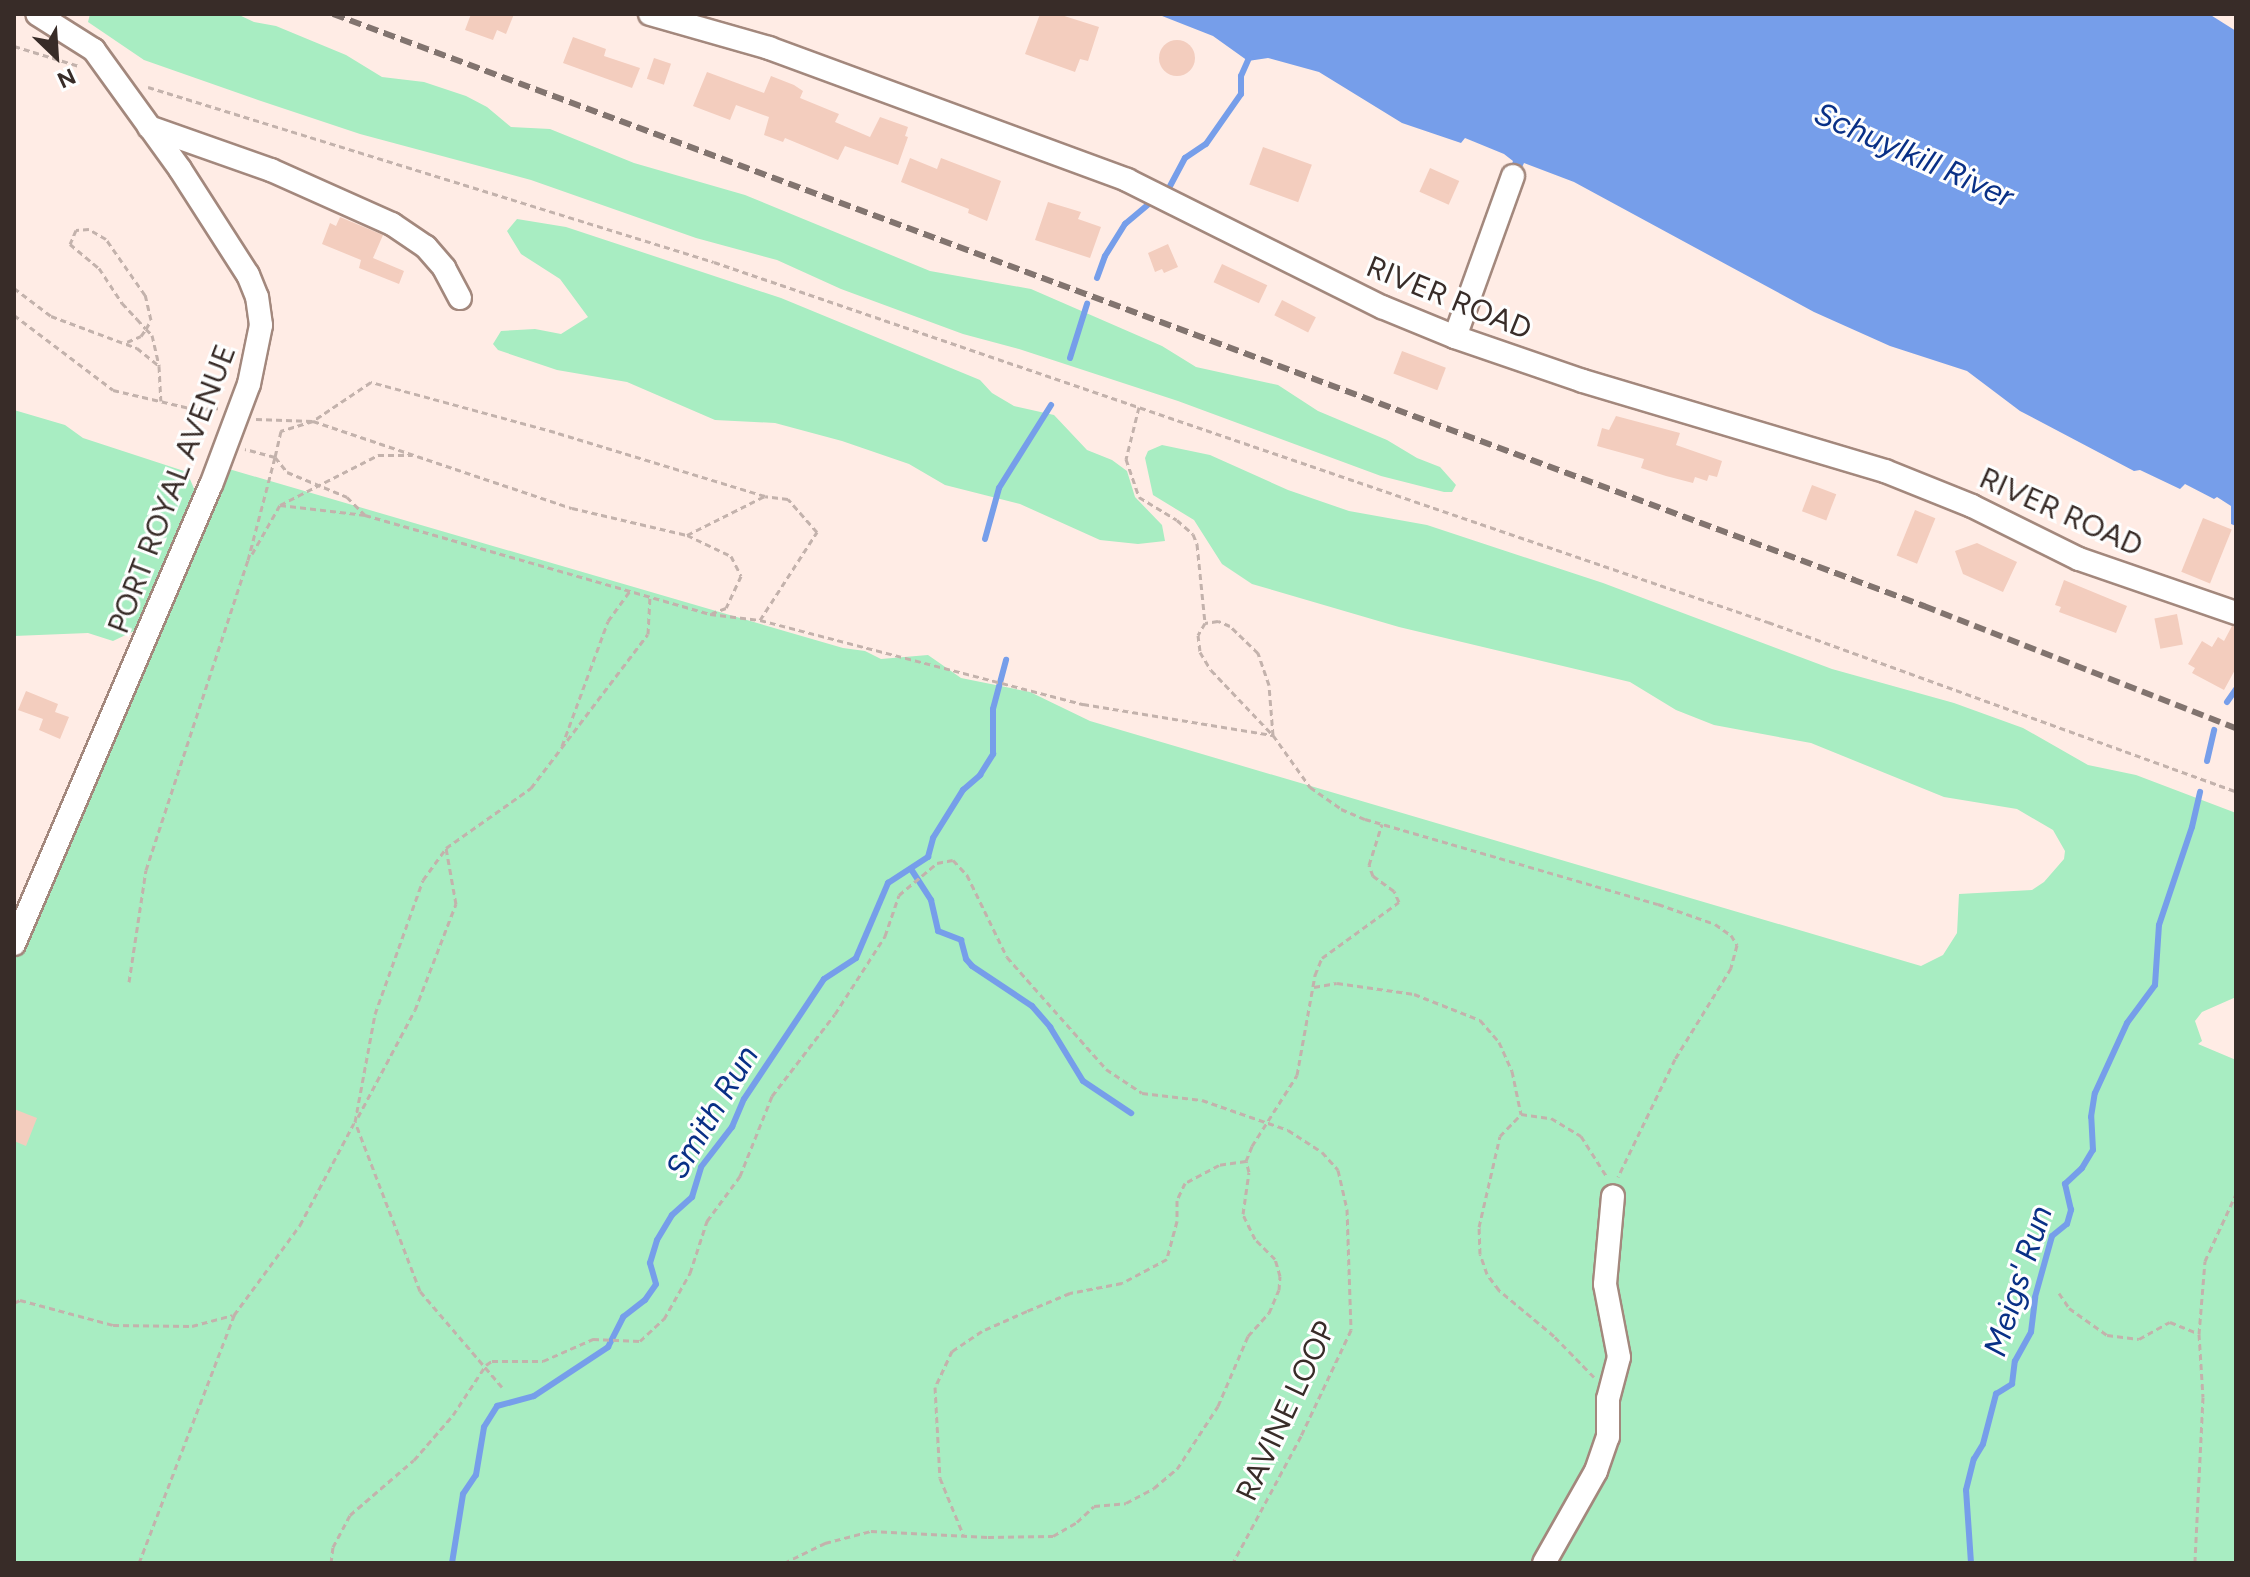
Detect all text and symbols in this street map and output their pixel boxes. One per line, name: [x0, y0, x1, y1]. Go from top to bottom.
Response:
north arrow: [16, 16, 96, 96]
text: N: [53, 62, 80, 94]
water label: Schuylkill River: [1808, 94, 2020, 216]
street label: RIVER ROAD: [1361, 249, 1537, 347]
street label: PORT ROYAL AVENUE: [100, 340, 244, 638]
street label: RIVER ROAD: [1974, 460, 2148, 564]
water label: Smith Run: [657, 1039, 767, 1185]
water label: Meigs' Run: [1976, 1201, 2060, 1361]
street label: RAVINE LOOP: [1229, 1315, 1343, 1507]

